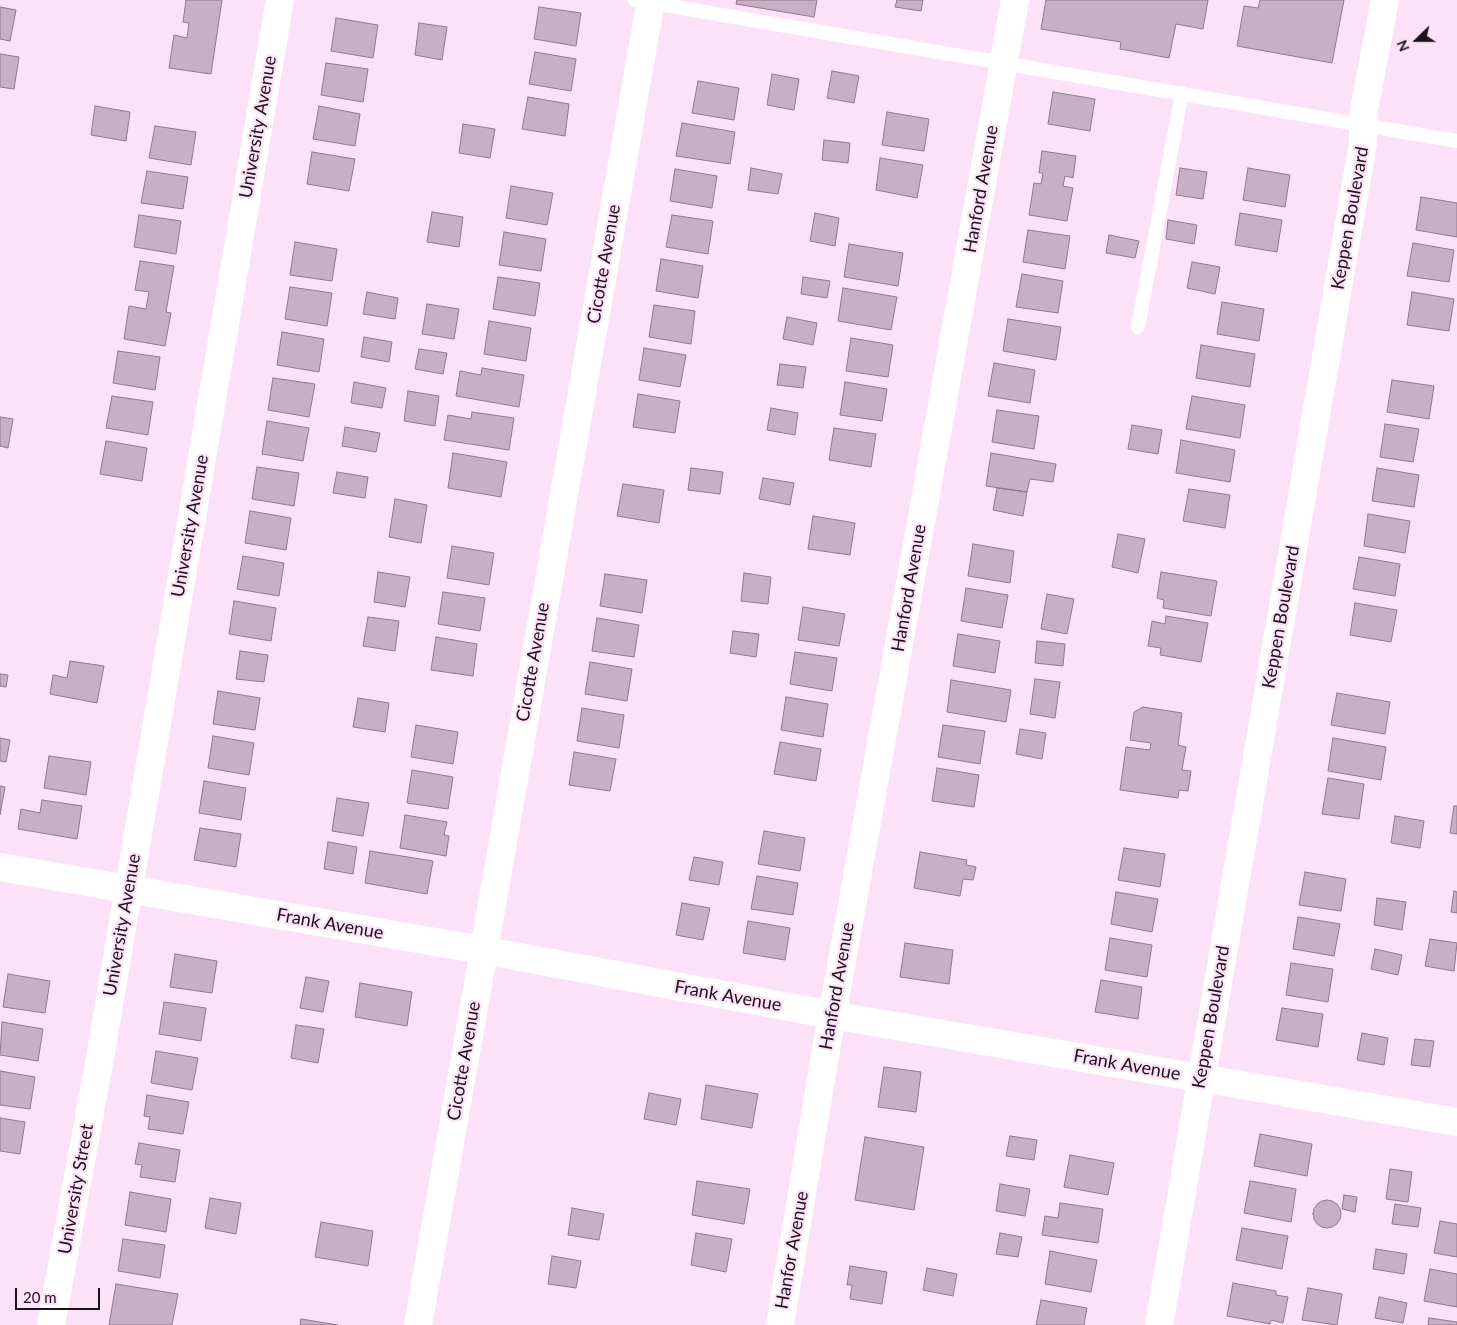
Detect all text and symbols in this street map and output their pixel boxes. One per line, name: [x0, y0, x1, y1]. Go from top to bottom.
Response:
north arrow: [1392, 15, 1442, 65]
text: N: [1393, 38, 1413, 54]
street label: University Avenue: [235, 54, 281, 200]
street label: Hanford Avenue: [959, 124, 1003, 254]
street label: Keppen Boulevard: [1327, 145, 1373, 291]
street label: Cicotte Avenue: [583, 203, 625, 325]
street label: University Avenue: [167, 453, 213, 599]
street label: Hanford Avenue: [887, 523, 931, 653]
street label: Keppen Boulevard: [1258, 544, 1304, 690]
street label: Cicotte Avenue: [512, 601, 554, 723]
street label: University Avenue: [99, 852, 145, 998]
street label: Frank Avenue: [275, 904, 385, 944]
street label: Hanford Avenue: [815, 921, 859, 1051]
street label: Keppen Boulevard: [1188, 944, 1234, 1090]
street label: Frank Avenue: [673, 976, 783, 1016]
street label: Cicotte Avenue: [443, 1000, 485, 1122]
street label: Frank Avenue: [1072, 1045, 1182, 1085]
street label: University Street: [54, 1122, 98, 1256]
street label: Hanfor Avenue: [771, 1189, 813, 1311]
scale bar: [18, 1278, 102, 1310]
text: 20 m: [23, 1288, 57, 1306]

